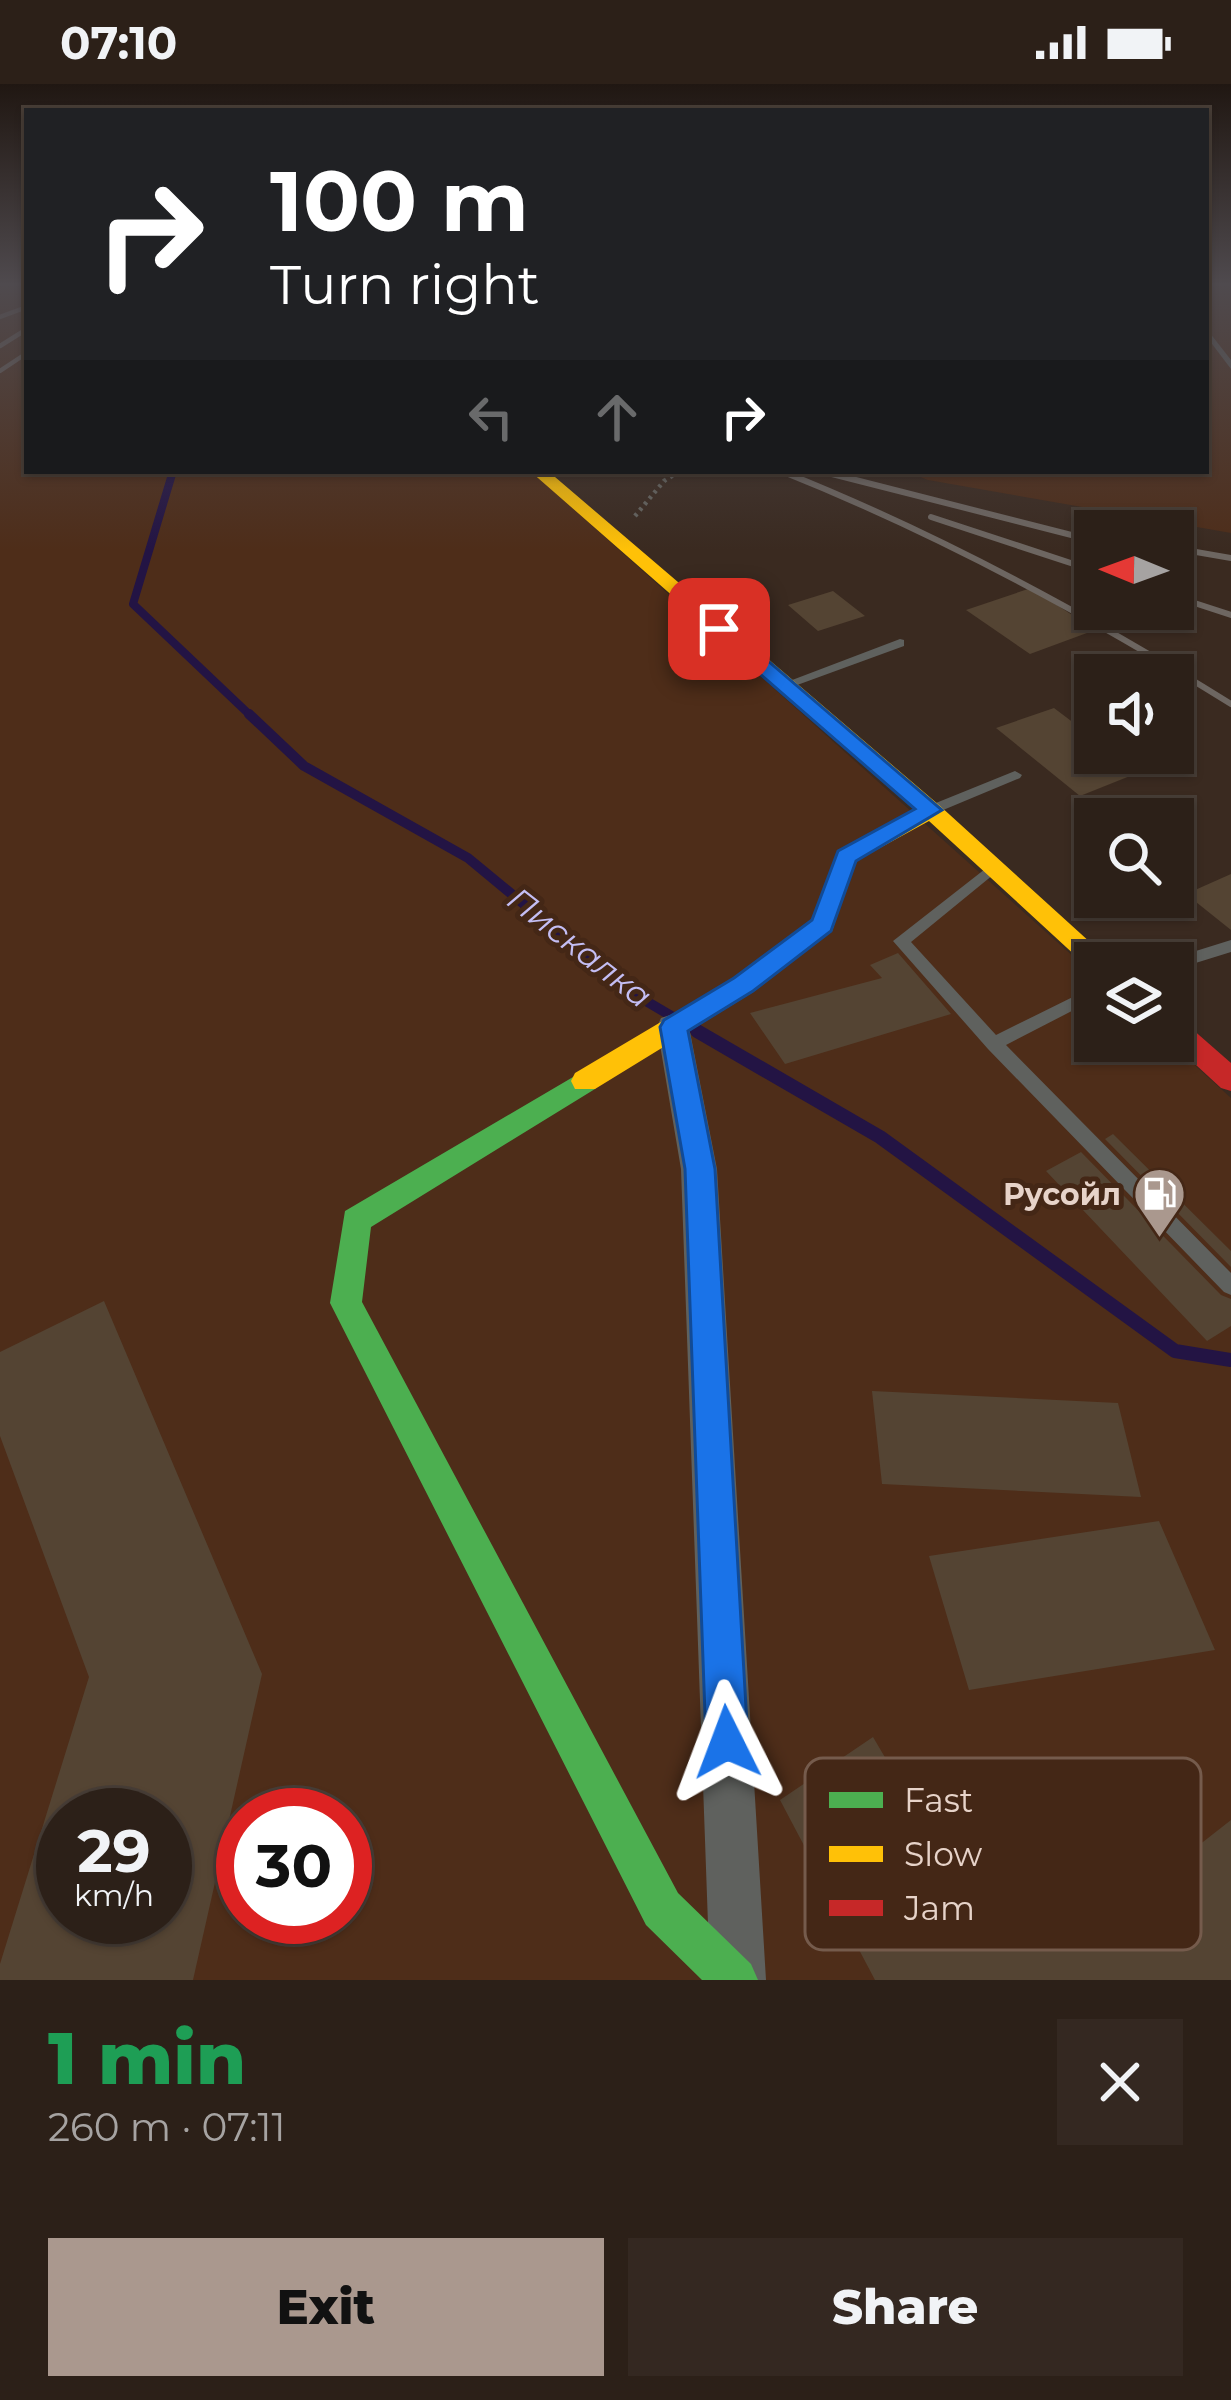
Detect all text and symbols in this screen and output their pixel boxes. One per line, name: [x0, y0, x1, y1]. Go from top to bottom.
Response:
text: 07:10: [60, 15, 177, 70]
text: 100 m: [270, 150, 529, 252]
icon: right: [72, 156, 228, 312]
text: Turn right: [270, 252, 540, 318]
icon: left: [458, 384, 524, 450]
icon: ahead: [584, 384, 650, 450]
icon: right: [710, 384, 776, 450]
north arrow: [1074, 510, 1194, 630]
map controls: [1074, 510, 1194, 1062]
pin: [668, 578, 770, 680]
icon: arrive: [686, 596, 752, 662]
button: sound: [1074, 654, 1194, 774]
button: search: [1074, 798, 1194, 918]
water label: Пискалка: [500, 878, 660, 1016]
button: layers: [1074, 942, 1194, 1062]
fuel station icon: Русойл: [1132, 1166, 1188, 1240]
place label: Русойл: [1003, 1176, 1121, 1213]
position arrow: [664, 1679, 790, 1805]
legend: [805, 1758, 1201, 1950]
text: Fast: [904, 1780, 973, 1820]
speed limit sign: 30: [216, 1788, 372, 1944]
text: 29: [77, 1814, 151, 1887]
text: Slow: [904, 1834, 982, 1874]
text: km/h: [74, 1877, 154, 1914]
text: Jam: [903, 1888, 975, 1928]
text: 1 min: [48, 2014, 246, 2102]
button: close: [1057, 2019, 1183, 2145]
text: 260 m · 07:11: [48, 2103, 286, 2151]
button: Exit: [48, 2238, 604, 2376]
button: Share: [628, 2238, 1183, 2376]

